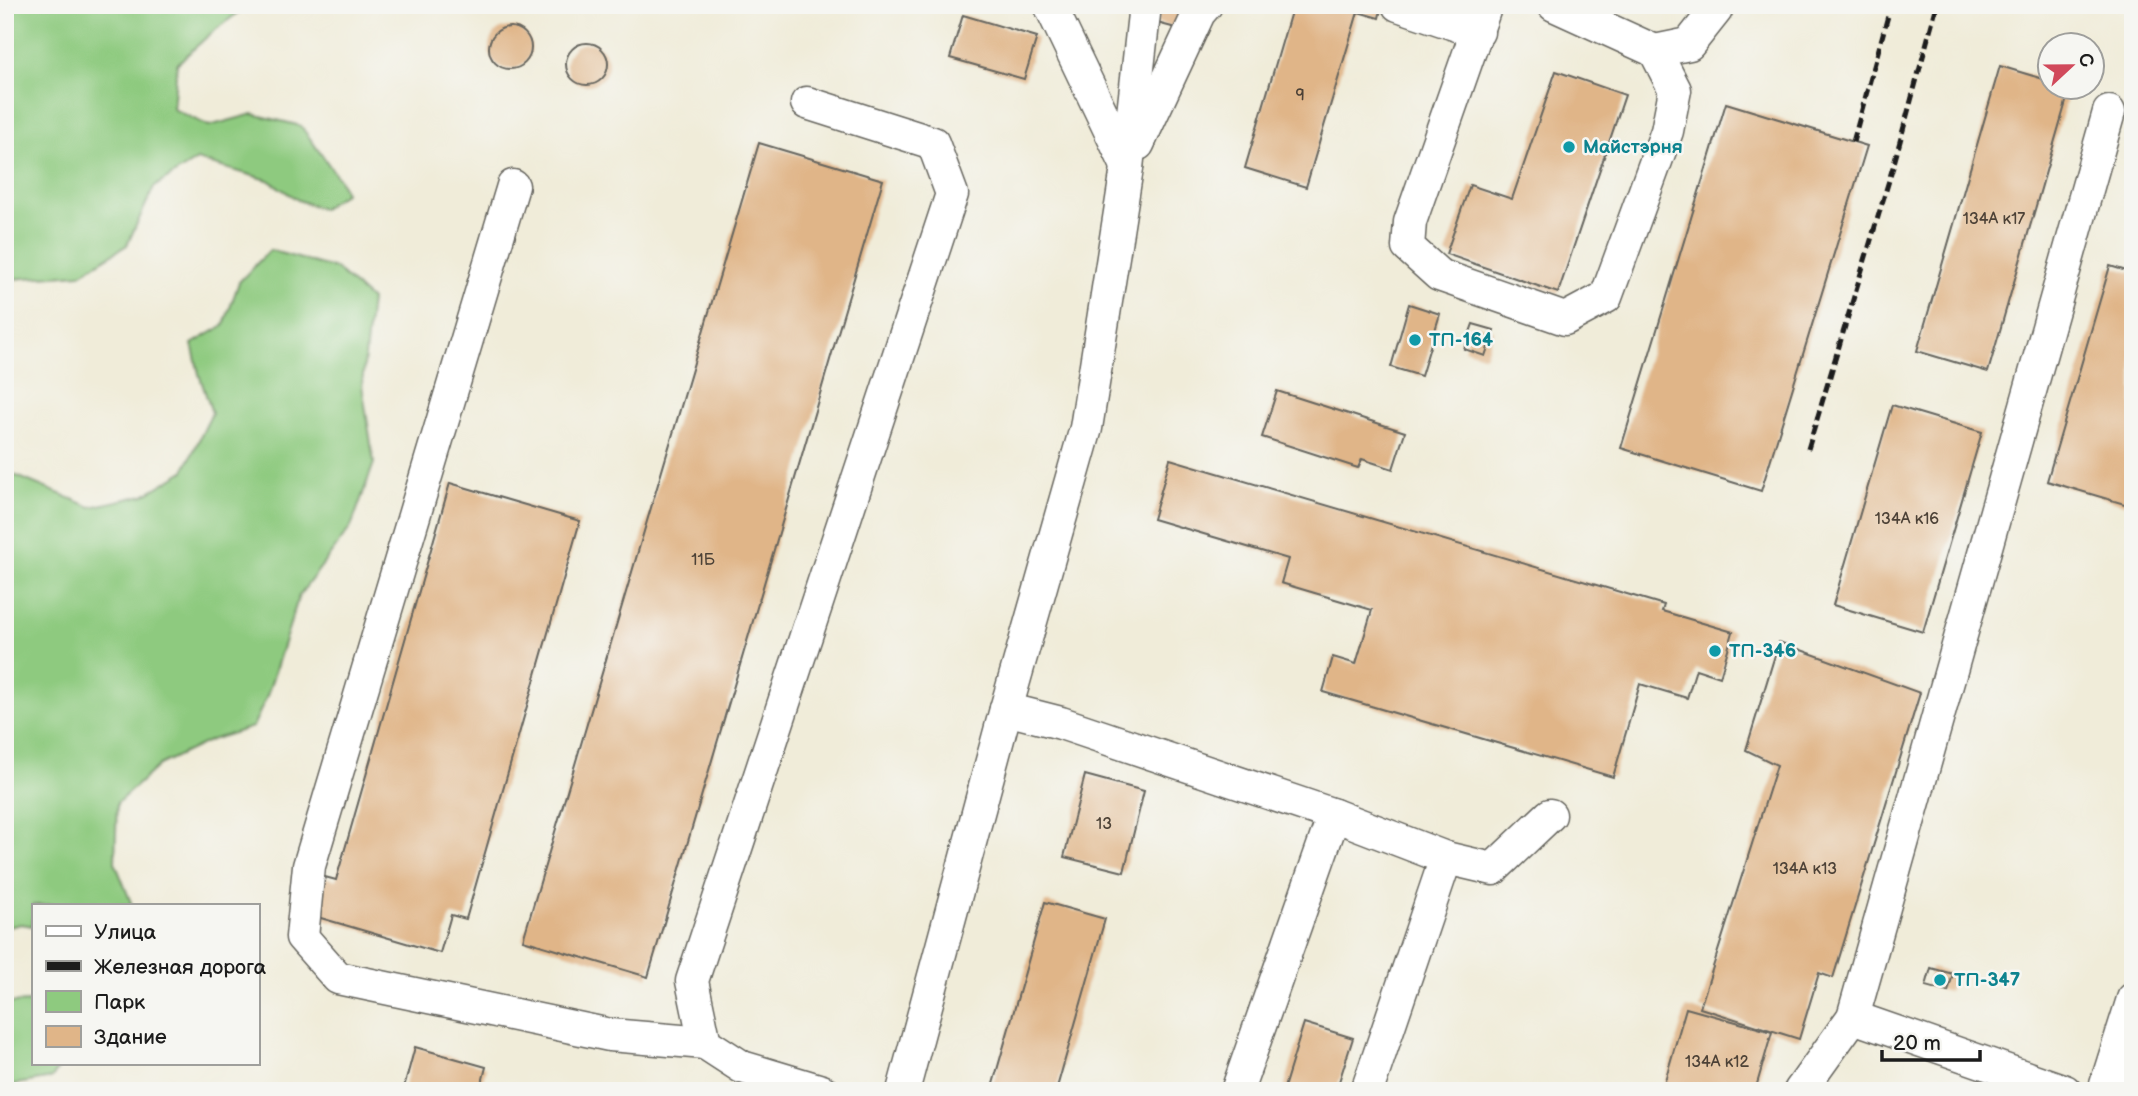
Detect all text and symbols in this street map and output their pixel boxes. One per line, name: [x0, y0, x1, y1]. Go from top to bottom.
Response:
north arrow: [2036, 32, 2106, 102]
text: С: [2072, 50, 2099, 71]
house number: 9: [1295, 86, 1305, 105]
place label: Майстэрня: [1583, 136, 1683, 159]
marker: Майстэрня: [1561, 139, 1577, 155]
house number: 134А к17: [1963, 210, 2025, 229]
place label: ТП-164: [1429, 329, 1493, 352]
marker: ТП-164: [1407, 332, 1423, 348]
house number: 134А к16: [1875, 510, 1939, 529]
house number: 11Б: [691, 551, 716, 570]
place label: ТП-346: [1729, 640, 1796, 663]
marker: ТП-346: [1707, 643, 1723, 659]
house number: 13: [1096, 815, 1112, 834]
house number: 134А к13: [1773, 860, 1837, 879]
legend: [32, 904, 259, 1064]
text: Улица: [94, 920, 157, 945]
text: Железная дорога: [94, 955, 267, 980]
place label: ТП-347: [1954, 969, 2021, 992]
marker: ТП-347: [1932, 972, 1948, 988]
text: Парк: [94, 990, 145, 1015]
scale bar: [1882, 1019, 1980, 1063]
text: Здание: [94, 1025, 167, 1050]
text: 20 m: [1893, 1031, 1941, 1056]
house number: 134А к12: [1685, 1053, 1750, 1072]

